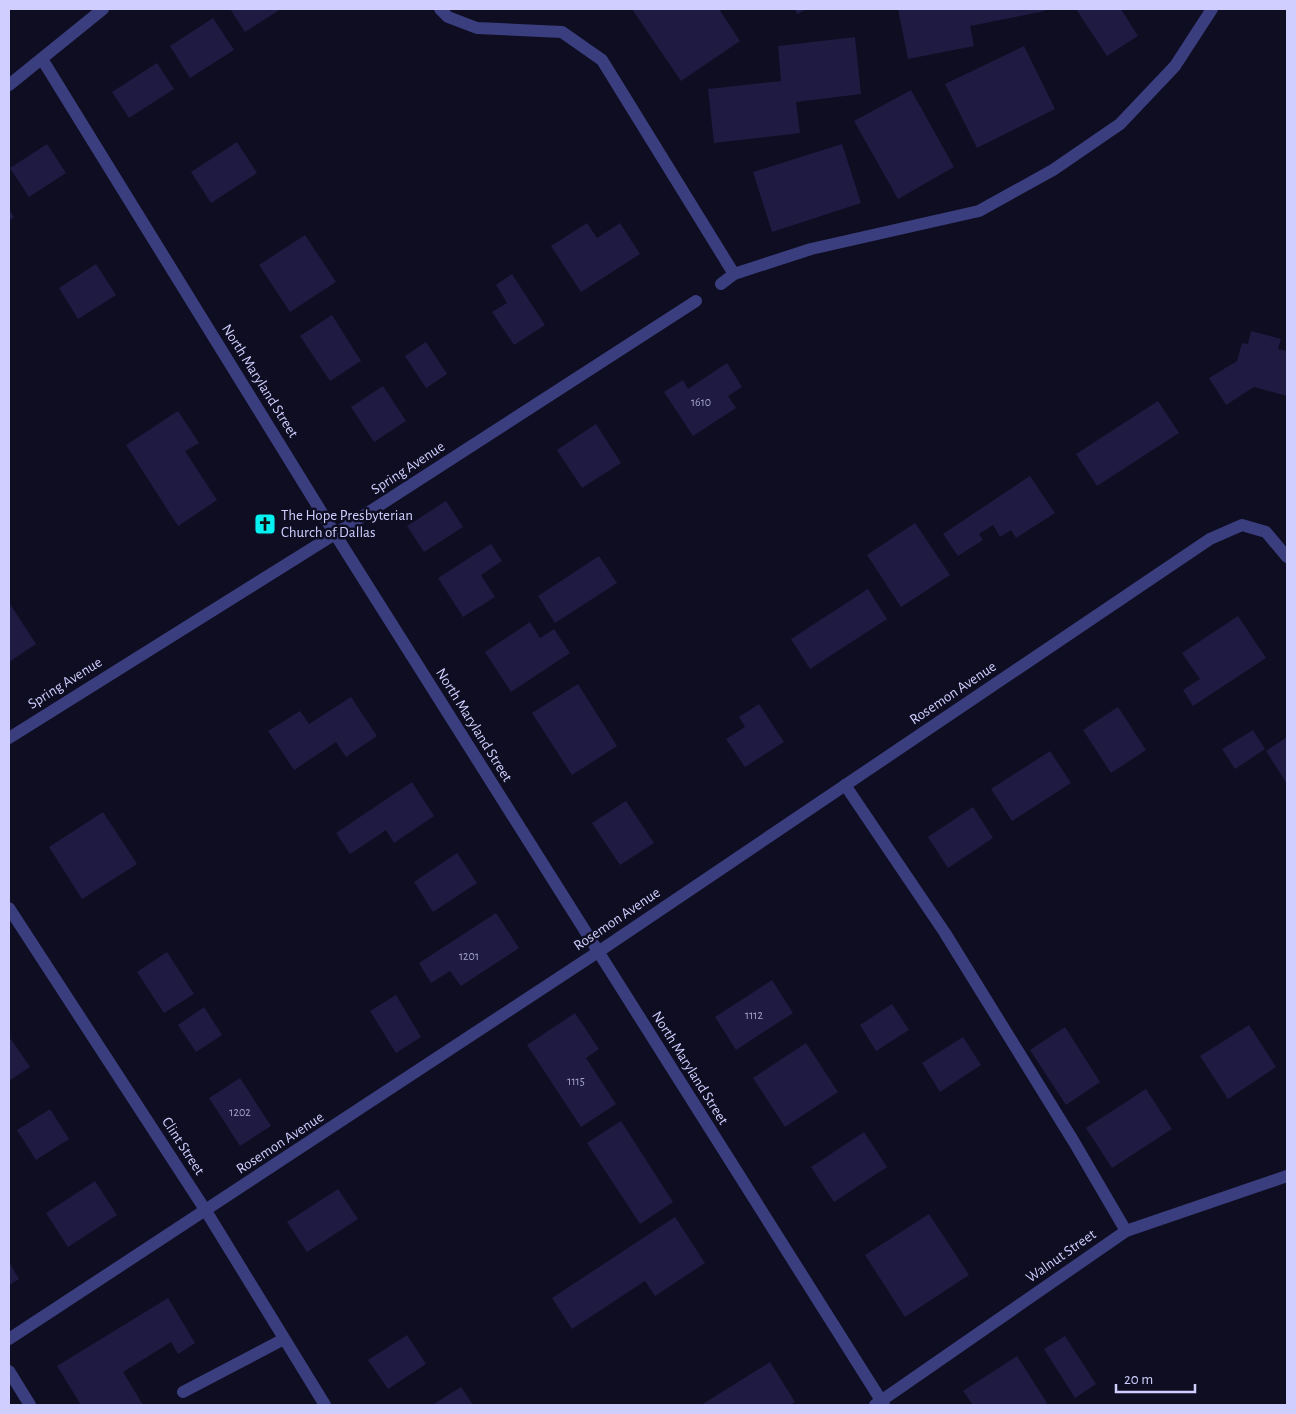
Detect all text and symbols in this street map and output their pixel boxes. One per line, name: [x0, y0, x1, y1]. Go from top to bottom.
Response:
street label: North Maryland Street: [219, 322, 301, 441]
house number: 1610: [691, 396, 711, 408]
street label: Spring Avenue: [369, 439, 447, 497]
place label: The Hope Presbyterian Church of Dallas: [281, 508, 413, 540]
church icon: The Hope Presbyterian Church of Dallas: [253, 512, 277, 536]
street label: Spring Avenue: [25, 654, 105, 712]
street label: Rosemon Avenue: [907, 659, 999, 727]
street label: North Maryland Street: [433, 666, 515, 785]
street label: Rosemon Avenue: [571, 885, 663, 953]
house number: 1201: [459, 950, 479, 962]
street label: North Maryland Street: [649, 1009, 731, 1128]
house number: 1112: [745, 1009, 763, 1021]
house number: 1115: [567, 1075, 585, 1087]
house number: 1202: [229, 1106, 251, 1118]
street label: Rosemon Avenue: [234, 1109, 326, 1177]
street label: Clint Street: [159, 1114, 207, 1178]
street label: Walnut Street: [1023, 1226, 1099, 1285]
scale bar: [1116, 1362, 1195, 1394]
text: 20 m: [1124, 1372, 1153, 1387]

